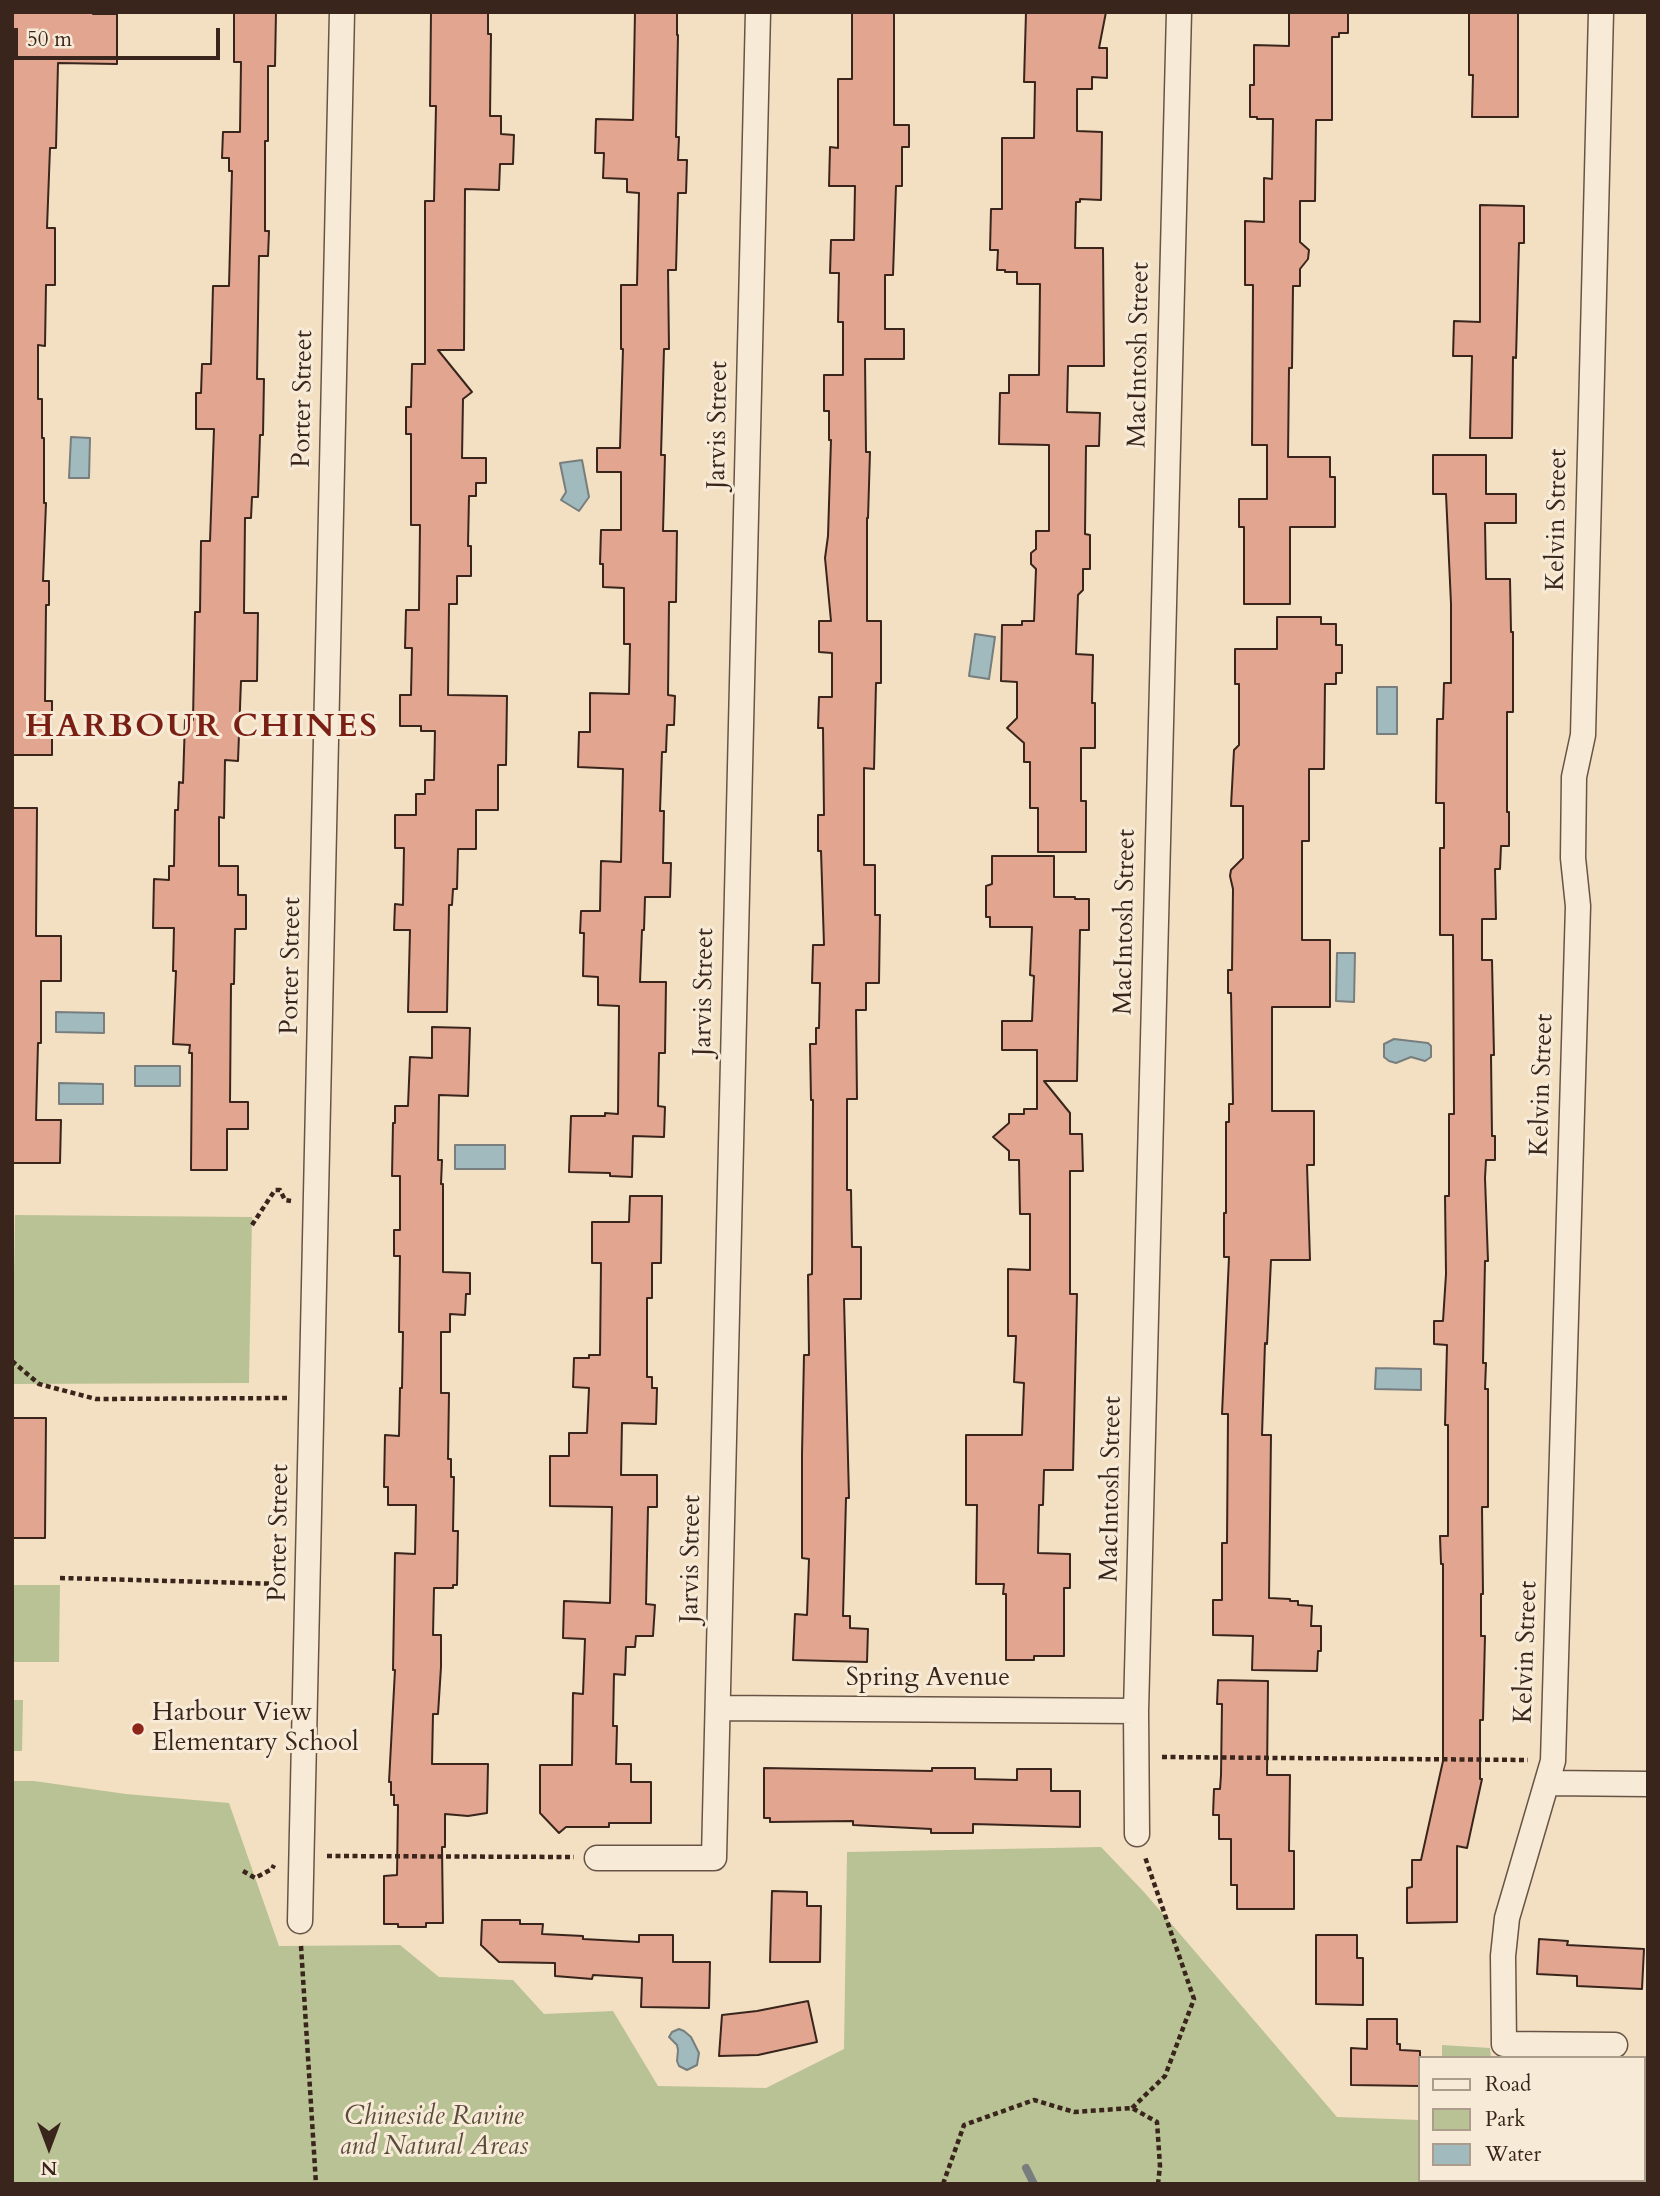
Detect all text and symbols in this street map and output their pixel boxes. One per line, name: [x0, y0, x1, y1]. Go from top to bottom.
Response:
scale bar: [18, 14, 224, 58]
text: 50 m: [27, 25, 72, 54]
street label: MacIntosh Street: [1123, 262, 1157, 448]
street label: Porter Street: [287, 330, 321, 468]
street label: Jarvis Street: [702, 361, 736, 489]
street label: Kelvin Street: [1541, 448, 1575, 592]
district label: HARBOUR CHINES: [27, 708, 377, 748]
street label: MacIntosh Street: [1109, 829, 1143, 1015]
street label: Porter Street: [275, 897, 309, 1035]
street label: Jarvis Street: [688, 928, 722, 1056]
street label: Kelvin Street: [1525, 1013, 1561, 1157]
street label: MacIntosh Street: [1095, 1396, 1129, 1582]
street label: Porter Street: [263, 1464, 297, 1602]
street label: Jarvis Street: [675, 1495, 709, 1623]
street label: Kelvin Street: [1509, 1580, 1545, 1724]
street label: Spring Avenue: [846, 1663, 1010, 1695]
place label: Harbour View Elementary School: [152, 1698, 359, 1760]
marker: Harbour View Elementary School: [130, 1721, 146, 1737]
legend: [1418, 2056, 1646, 2182]
text: Road: [1485, 2070, 1531, 2099]
park label: Chineside Ravine and Natural Areas: [340, 2102, 528, 2164]
text: Park: [1485, 2105, 1525, 2134]
north arrow: [14, 2112, 84, 2182]
text: Water: [1485, 2140, 1541, 2169]
text: N: [41, 2155, 57, 2181]

